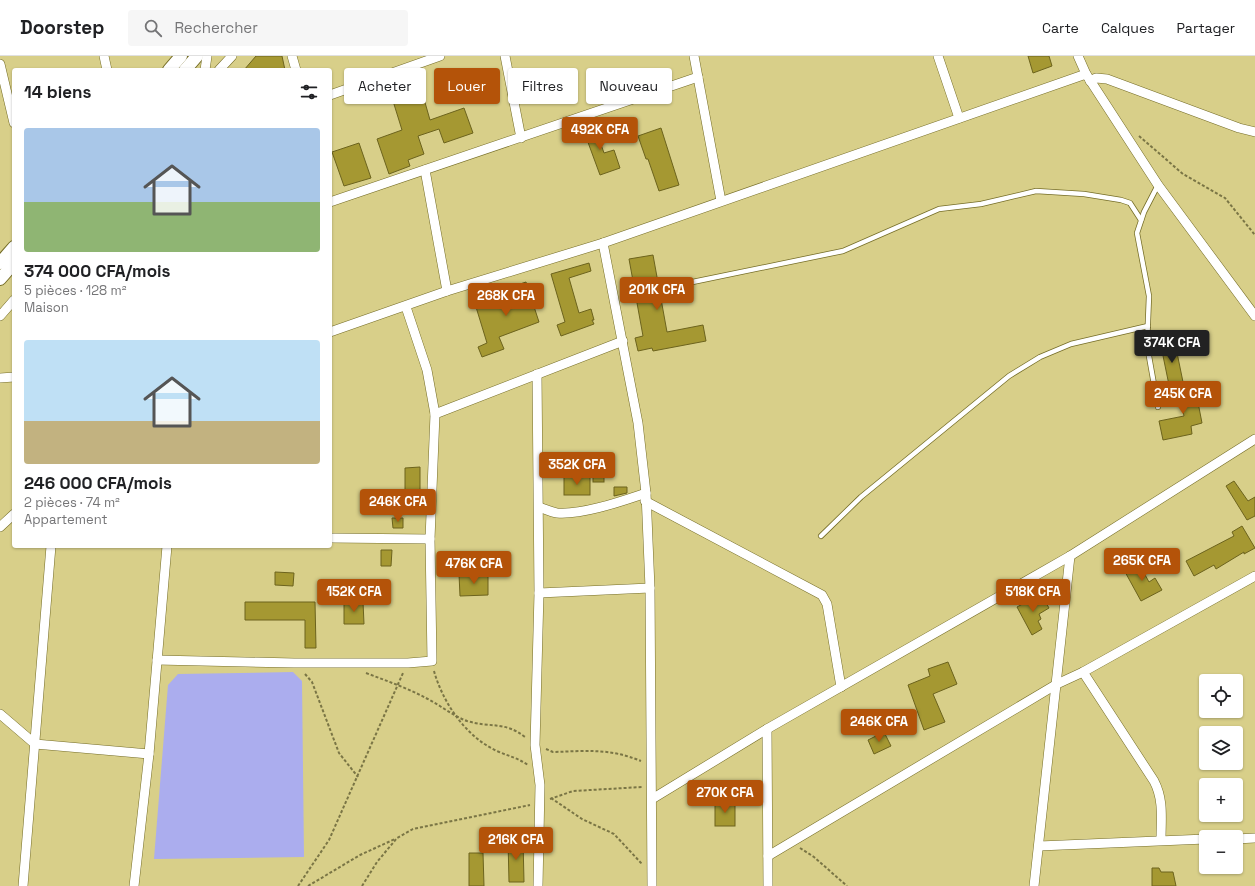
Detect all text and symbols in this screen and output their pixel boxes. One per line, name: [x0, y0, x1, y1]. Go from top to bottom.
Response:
search box: [128, 10, 408, 46]
text: Doorstep: [20, 15, 104, 40]
icon: search: [142, 17, 164, 39]
text: Rechercher: [174, 18, 258, 37]
text: Carte: [1042, 19, 1079, 37]
text: Calques: [1101, 19, 1155, 37]
text: Partager: [1177, 19, 1235, 37]
chip: Acheter: [344, 68, 426, 104]
chip: Louer: [434, 68, 500, 104]
chip: Filtres: [508, 68, 578, 104]
chip: Nouveau: [586, 68, 672, 104]
text: 14 biens: [24, 81, 91, 103]
icon: filters: [298, 81, 320, 103]
pin: 492K CFA: [559, 117, 641, 151]
text: 492K CFA: [571, 121, 629, 138]
icon: home: [136, 154, 208, 226]
text: 374 000 CFA/mois: [24, 260, 170, 282]
pin: 201K CFA: [616, 277, 698, 311]
text: 201K CFA: [629, 281, 685, 298]
text: 5 pièces · 128 m²: [24, 282, 126, 299]
pin: 268K CFA: [465, 283, 547, 317]
text: 268K CFA: [477, 287, 535, 304]
text: Maison: [24, 299, 69, 316]
pin: 374K CFA: [1131, 330, 1213, 364]
text: 374K CFA: [1143, 334, 1201, 351]
icon: home: [136, 366, 208, 438]
pin: 245K CFA: [1142, 381, 1224, 415]
text: 245K CFA: [1154, 385, 1212, 402]
pin: 352K CFA: [536, 452, 618, 486]
text: 352K CFA: [548, 456, 606, 473]
text: 246 000 CFA/mois: [24, 472, 172, 494]
pin: 246K CFA: [357, 489, 439, 523]
text: 246K CFA: [369, 493, 427, 510]
text: 2 pièces · 74 m²: [24, 494, 120, 511]
text: Appartement: [24, 511, 107, 528]
pin: 265K CFA: [1101, 548, 1183, 582]
pin: 476K CFA: [433, 551, 515, 585]
text: 265K CFA: [1113, 552, 1171, 569]
text: 476K CFA: [445, 555, 503, 572]
pin: 152K CFA: [313, 579, 395, 613]
pin: 518K CFA: [992, 579, 1074, 613]
text: 152K CFA: [326, 583, 382, 600]
text: 518K CFA: [1005, 583, 1061, 600]
map controls: [1199, 674, 1243, 874]
button: locate: [1199, 674, 1243, 718]
pin: 246K CFA: [838, 709, 920, 743]
text: 246K CFA: [850, 713, 908, 730]
button: layers: [1199, 726, 1243, 770]
button: +: [1199, 778, 1243, 822]
pin: 270K CFA: [684, 780, 766, 814]
text: 270K CFA: [696, 784, 754, 801]
pin: 216K CFA: [475, 827, 557, 861]
button: −: [1199, 830, 1243, 874]
text: 216K CFA: [488, 831, 544, 848]

